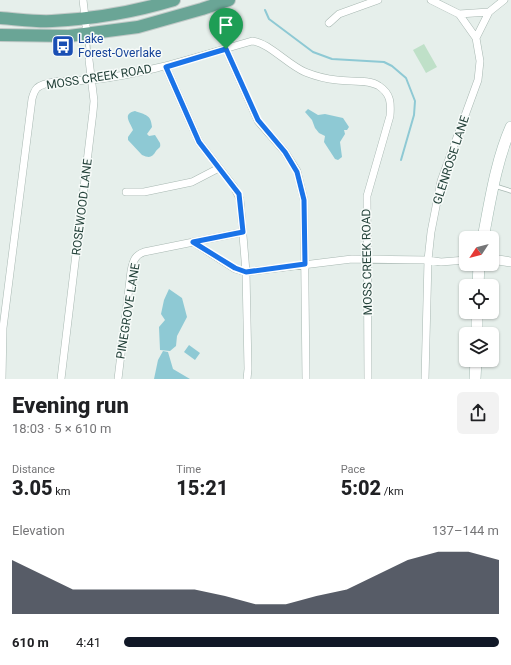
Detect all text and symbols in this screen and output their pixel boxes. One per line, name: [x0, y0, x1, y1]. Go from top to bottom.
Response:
pin: [209, 8, 243, 49]
icon: arrive: [215, 14, 237, 36]
place label: Lake Forest-Overlake: [78, 32, 161, 60]
bus stop icon: Lake Forest-Overlake: [50, 33, 76, 59]
street label: MOSS CREEK ROAD: [45, 62, 153, 92]
street label: GLENROSE LANE: [430, 114, 472, 206]
street label: ROSEWOOD LANE: [69, 158, 95, 256]
street label: MOSS CREEK ROAD: [359, 208, 375, 315]
north arrow: [459, 231, 499, 271]
map controls: [459, 231, 499, 367]
street label: PINEGROVE LANE: [113, 262, 143, 360]
button: locate: [459, 279, 499, 319]
button: layers: [459, 327, 499, 367]
button: share: [457, 392, 499, 434]
text: Evening run: [12, 393, 129, 418]
text: 18:03 · 5 × 610 m: [12, 421, 111, 436]
text: Distance: [12, 463, 55, 476]
text: Time: [176, 463, 201, 476]
text: Pace: [341, 463, 365, 476]
text: 3.05: [12, 476, 53, 500]
text: 15:21: [176, 476, 228, 500]
text: 5:02: [341, 476, 381, 500]
text: km: [53, 485, 70, 498]
text: /km: [381, 485, 404, 498]
text: Elevation: [12, 523, 65, 538]
text: 137–144 m: [432, 523, 499, 538]
text: 610 m: [12, 635, 49, 650]
text: 4:41: [76, 635, 101, 650]

